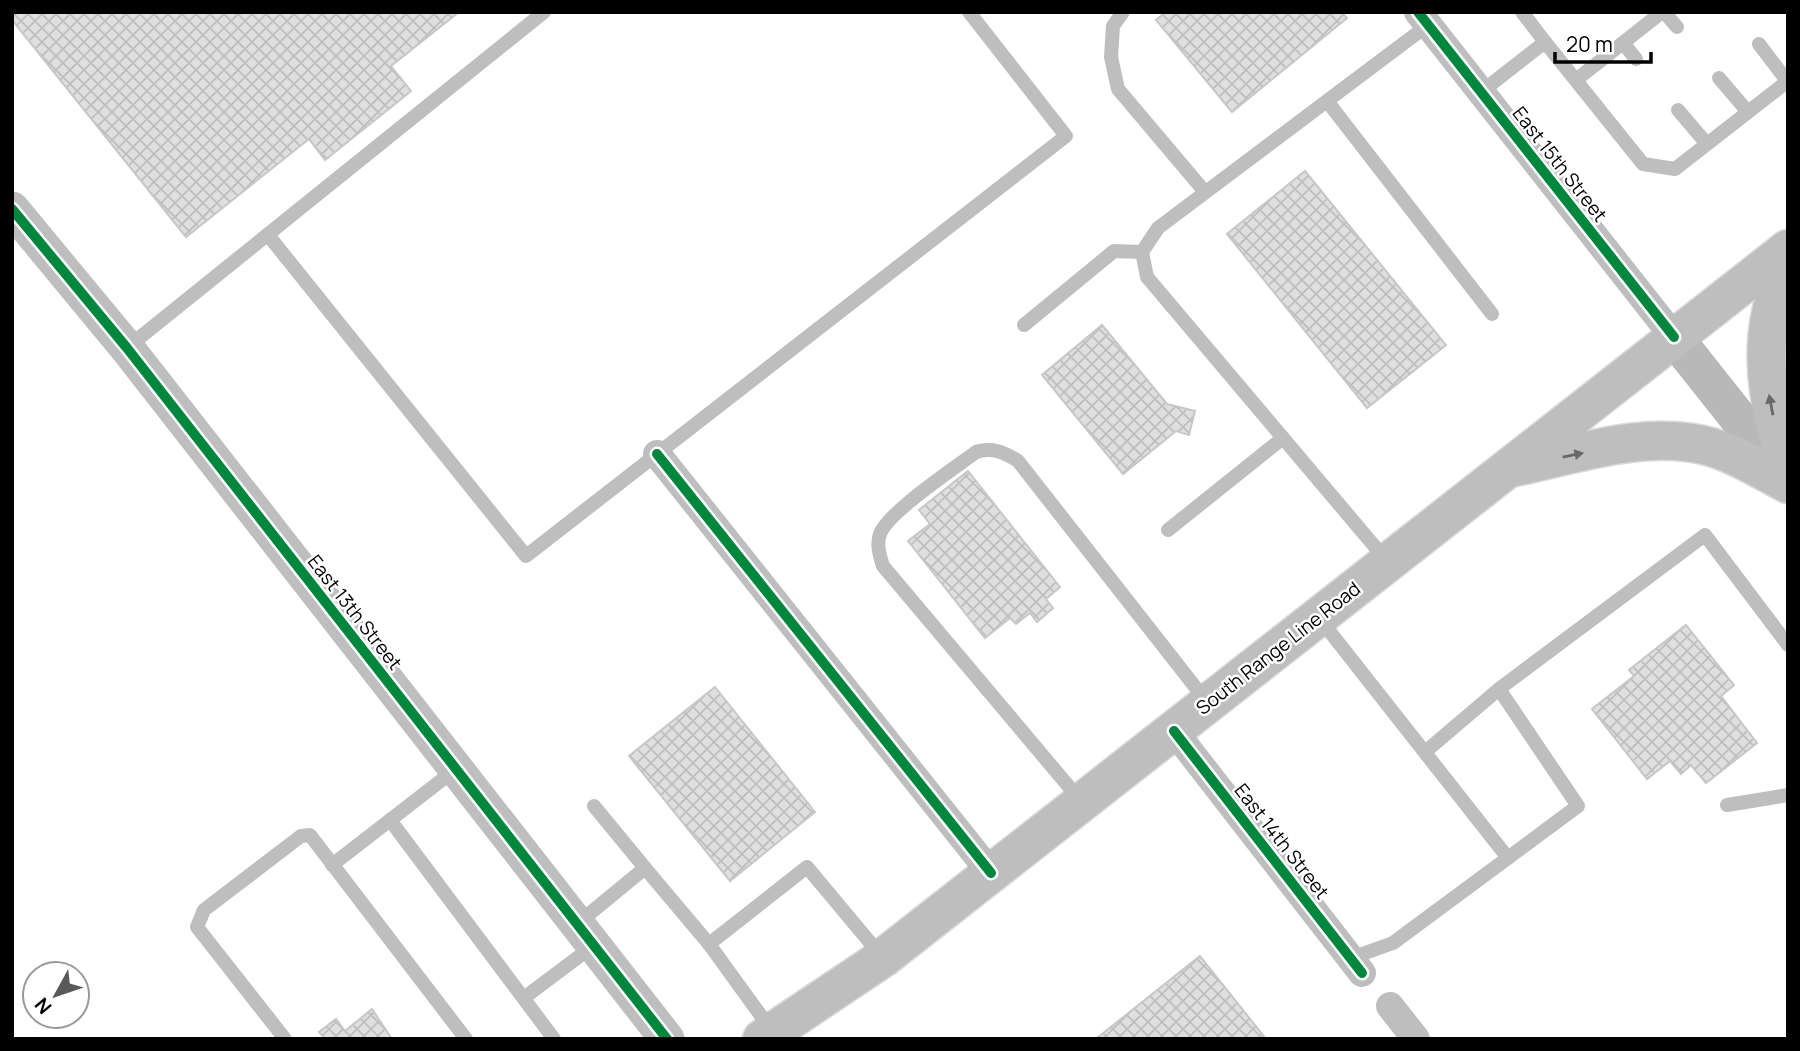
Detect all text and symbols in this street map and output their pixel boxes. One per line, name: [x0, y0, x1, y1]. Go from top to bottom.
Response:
scale bar: [1555, 21, 1651, 65]
text: 20 m: [1566, 30, 1613, 58]
street label: East 15th Street: [1507, 101, 1613, 227]
one-way arrow: [1765, 394, 1776, 416]
one-way arrow: [1562, 450, 1584, 461]
street label: East 13th Street: [302, 549, 408, 675]
street label: South Range Line Road: [1190, 576, 1366, 720]
street label: East 14th Street: [1229, 778, 1335, 904]
north arrow: [21, 960, 91, 1030]
text: N: [29, 992, 57, 1020]

